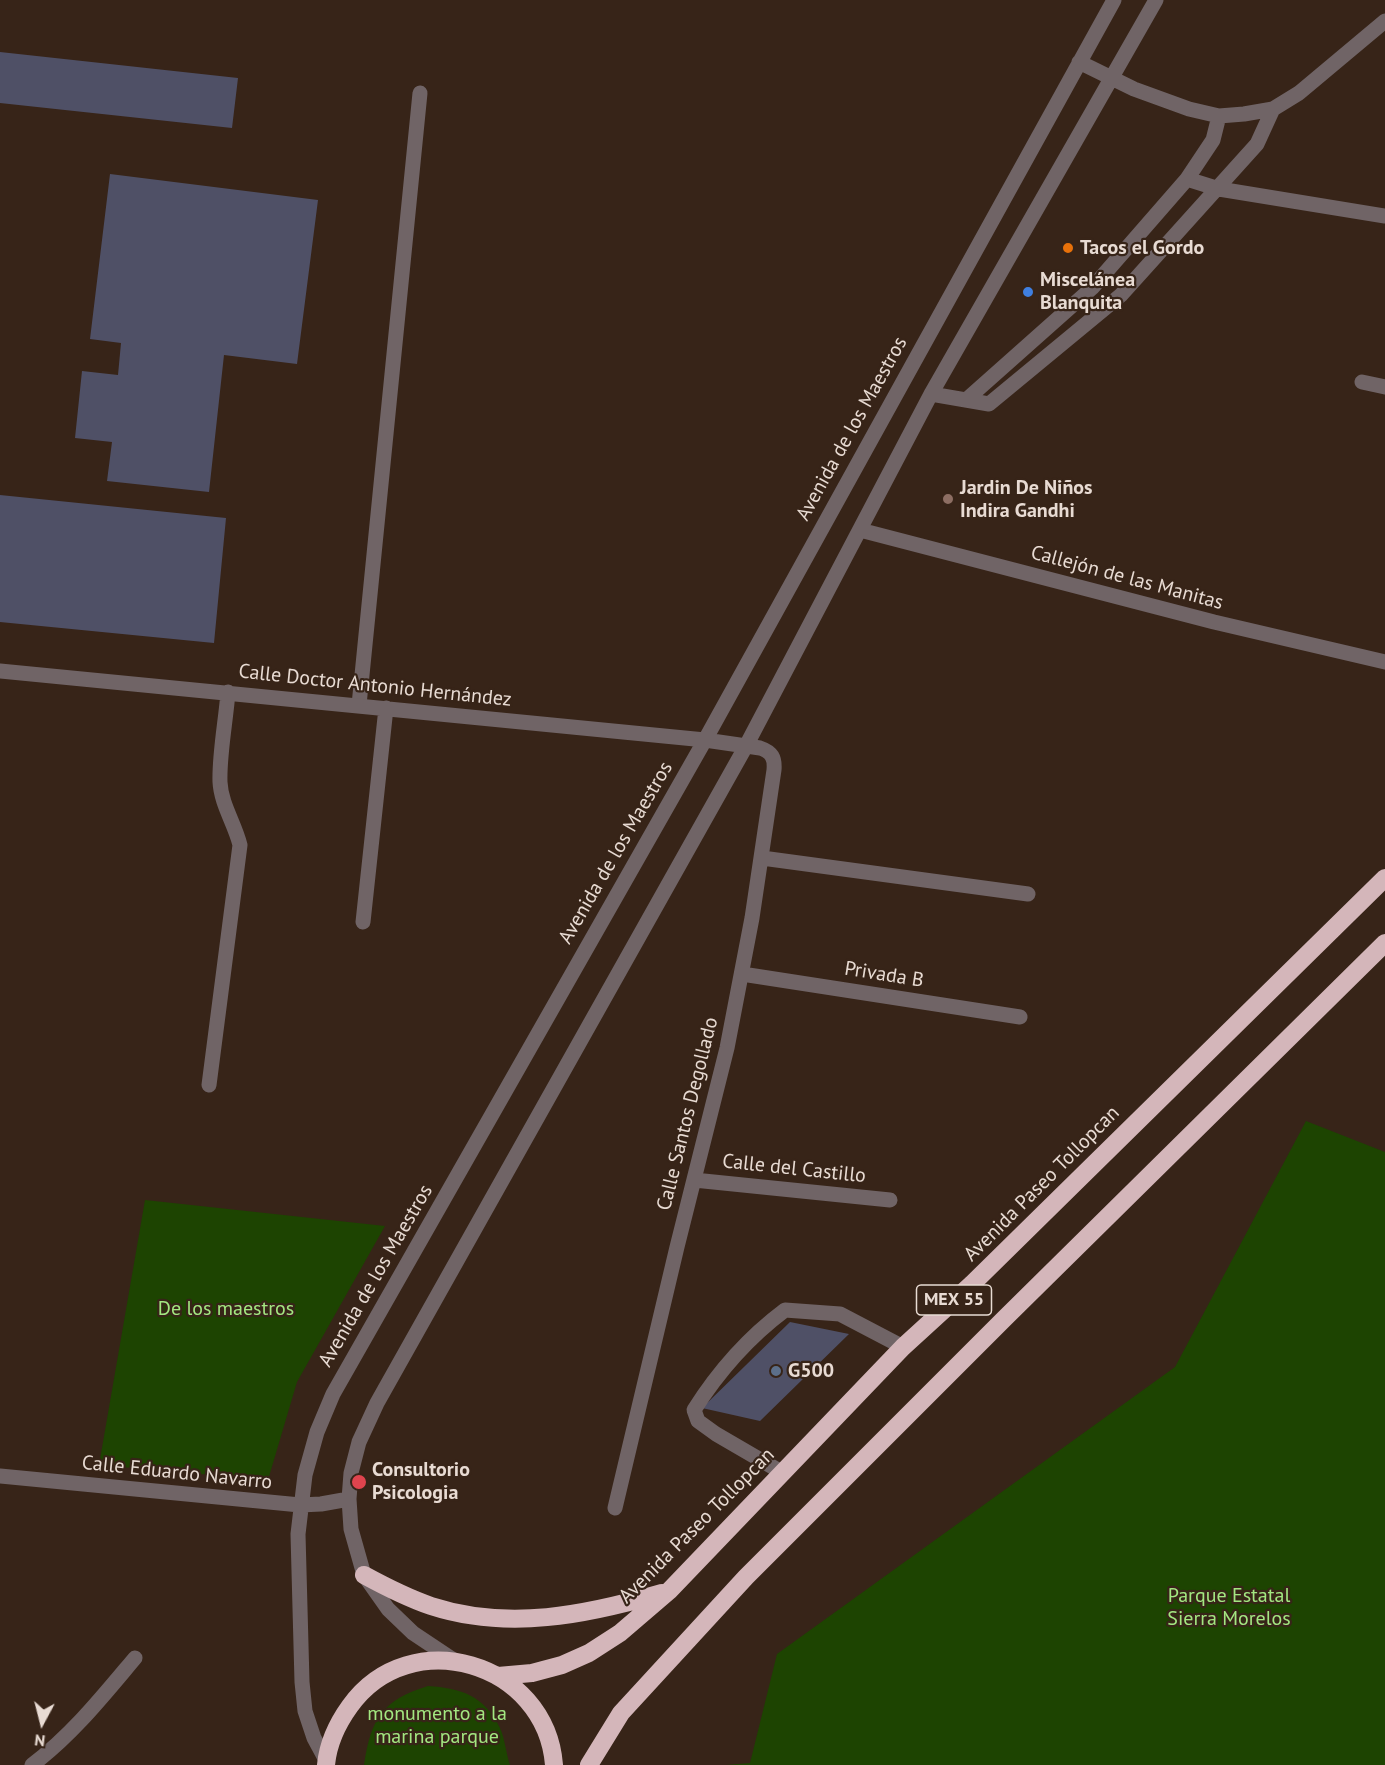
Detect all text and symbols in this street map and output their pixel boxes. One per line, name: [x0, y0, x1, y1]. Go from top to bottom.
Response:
place label: Tacos el Gordo: [1080, 236, 1204, 260]
marker: Tacos el Gordo: [1061, 241, 1075, 255]
place label: Miscelánea Blanquita: [1040, 268, 1135, 315]
marker: Miscelánea Blanquita: [1021, 285, 1035, 299]
street label: Avenida de los Maestros: [791, 333, 913, 525]
place label: Jardin De Niños Indira Gandhi: [960, 476, 1092, 523]
marker: Jardin De Niños Indira Gandhi: [941, 492, 955, 506]
street label: Callejón de las Manitas: [1028, 541, 1226, 615]
street label: Calle Doctor Antonio Hernández: [237, 660, 513, 712]
street label: Avenida de los Maestros: [554, 758, 678, 948]
street label: Privada B: [843, 957, 925, 993]
street label: Calle Santos Degollado: [652, 1015, 724, 1213]
street label: Avenida Paseo Tollopcan: [959, 1101, 1125, 1267]
street label: Calle del Castillo: [721, 1150, 867, 1188]
street label: Avenida de los Maestros: [314, 1181, 438, 1371]
road number: MEX 55: [916, 1285, 992, 1315]
park label: De los maestros: [158, 1297, 294, 1321]
place label: G500: [788, 1359, 834, 1383]
marker: G500: [769, 1364, 783, 1378]
street label: Avenida Paseo Tollopcan: [614, 1443, 780, 1609]
street label: Calle Eduardo Navarro: [81, 1451, 273, 1495]
place label: Consultorio Psicologia: [372, 1458, 470, 1505]
marker: Consultorio Psicologia: [350, 1473, 368, 1491]
park label: Parque Estatal Sierra Morelos: [1167, 1584, 1291, 1631]
north arrow: [12, 1693, 72, 1753]
park label: monumento a la marina parque: [367, 1702, 507, 1749]
text: N: [33, 1730, 46, 1751]

